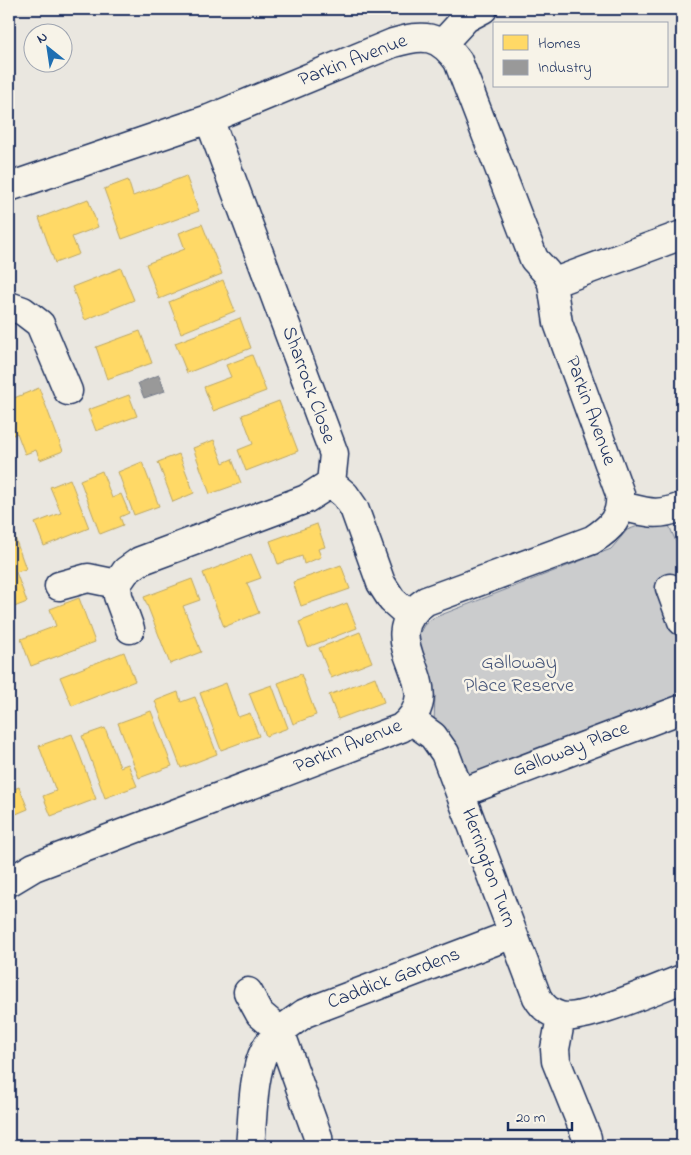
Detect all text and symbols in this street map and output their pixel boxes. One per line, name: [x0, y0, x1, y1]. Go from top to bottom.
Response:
north arrow: [22, 22, 72, 72]
legend: [493, 22, 668, 88]
text: N: [33, 27, 52, 49]
street label: Parkin Avenue: [294, 27, 412, 95]
text: Homes: [538, 33, 581, 55]
text: Industry: [538, 57, 592, 80]
street label: Sharrock Close: [273, 322, 343, 448]
street label: Parkin Avenue: [557, 352, 623, 470]
park label: Galloway Place Reserve: [464, 649, 574, 701]
street label: Parkin Avenue: [290, 712, 407, 782]
street label: Galloway Place: [508, 714, 634, 786]
street label: Herrington Turn: [452, 804, 523, 932]
street label: Caddick Gardens: [323, 940, 465, 1018]
scale bar: [508, 1100, 572, 1132]
text: 20 m: [516, 1107, 546, 1129]

